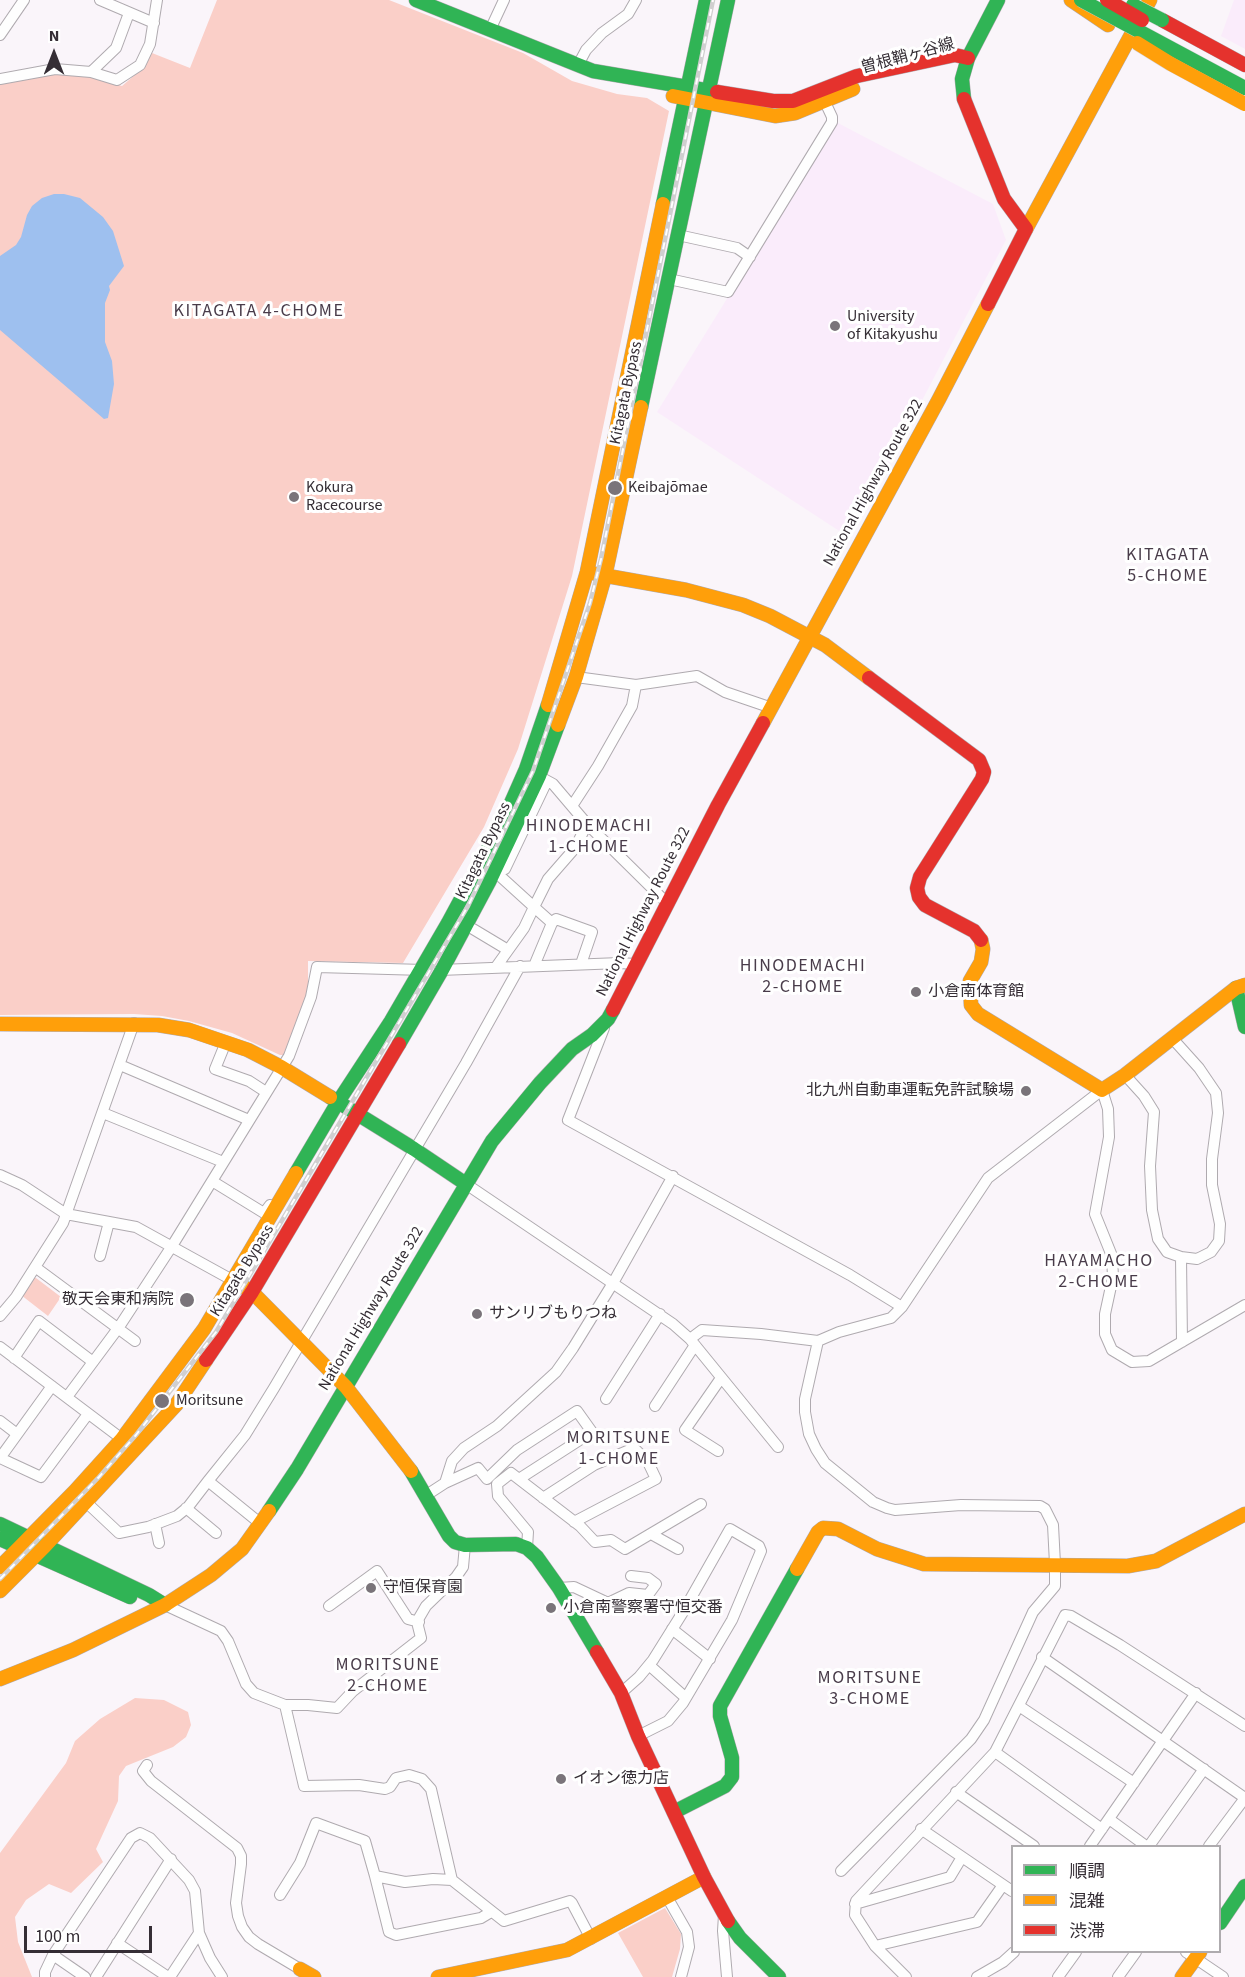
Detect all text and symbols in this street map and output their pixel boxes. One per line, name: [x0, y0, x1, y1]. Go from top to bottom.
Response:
north arrow: [24, 24, 84, 84]
text: N: [49, 25, 59, 47]
street label: 曽根鞘ヶ谷線: [859, 35, 957, 79]
district label: KITAGATA 4-CHOME: [174, 301, 344, 323]
place label: University of Kitakyushu: [847, 307, 938, 345]
marker: University of Kitakyushu: [828, 319, 842, 333]
street label: Kitagata Bypass: [607, 340, 647, 446]
street label: National Highway Route 322: [820, 396, 928, 570]
place label: Kokura Racecourse: [306, 478, 382, 516]
place label: Keibajōmae: [628, 478, 708, 498]
marker: Keibajōmae: [606, 479, 624, 497]
marker: Kokura Racecourse: [287, 490, 301, 504]
district label: KITAGATA 5-CHOME: [1126, 545, 1210, 588]
street label: Kitagata Bypass: [452, 800, 516, 902]
district label: HINODEMACHI 1-CHOME: [526, 816, 652, 858]
street label: National Highway Route 322: [593, 824, 695, 1000]
district label: HINODEMACHI 2-CHOME: [740, 956, 866, 998]
place label: 小倉南体育館: [928, 982, 1024, 1002]
marker: 小倉南体育館: [909, 985, 923, 999]
place label: 北九州自動車運転免許試験場: [806, 1081, 1014, 1101]
marker: 北九州自動車運転免許試験場: [1019, 1084, 1033, 1098]
street label: Kitagata Bypass: [207, 1221, 279, 1321]
street label: National Highway Route 322: [315, 1223, 429, 1395]
district label: HAYAMACHO 2-CHOME: [1044, 1251, 1154, 1294]
place label: 敬天会東和病院: [62, 1290, 174, 1310]
marker: 敬天会東和病院: [178, 1291, 196, 1309]
place label: サンリブもりつね: [489, 1304, 617, 1324]
marker: サンリブもりつね: [470, 1307, 484, 1321]
place label: Moritsune: [176, 1391, 243, 1411]
marker: Moritsune: [153, 1392, 171, 1410]
district label: MORITSUNE 1-CHOME: [567, 1428, 671, 1470]
place label: 守恒保育園: [383, 1578, 463, 1598]
marker: 守恒保育園: [364, 1581, 378, 1595]
place label: 小倉南警察署守恒交番: [563, 1598, 723, 1618]
marker: 小倉南警察署守恒交番: [544, 1601, 558, 1615]
district label: MORITSUNE 2-CHOME: [336, 1655, 440, 1698]
district label: MORITSUNE 3-CHOME: [818, 1668, 922, 1710]
place label: イオン徳力店: [573, 1769, 669, 1789]
marker: イオン徳力店: [554, 1772, 568, 1786]
legend: [1011, 1845, 1221, 1953]
text: 順調: [1069, 1859, 1105, 1884]
text: 混雑: [1069, 1889, 1105, 1914]
scale bar: [27, 1914, 154, 1952]
text: 渋滞: [1069, 1919, 1105, 1944]
text: 100 m: [35, 1924, 80, 1949]

